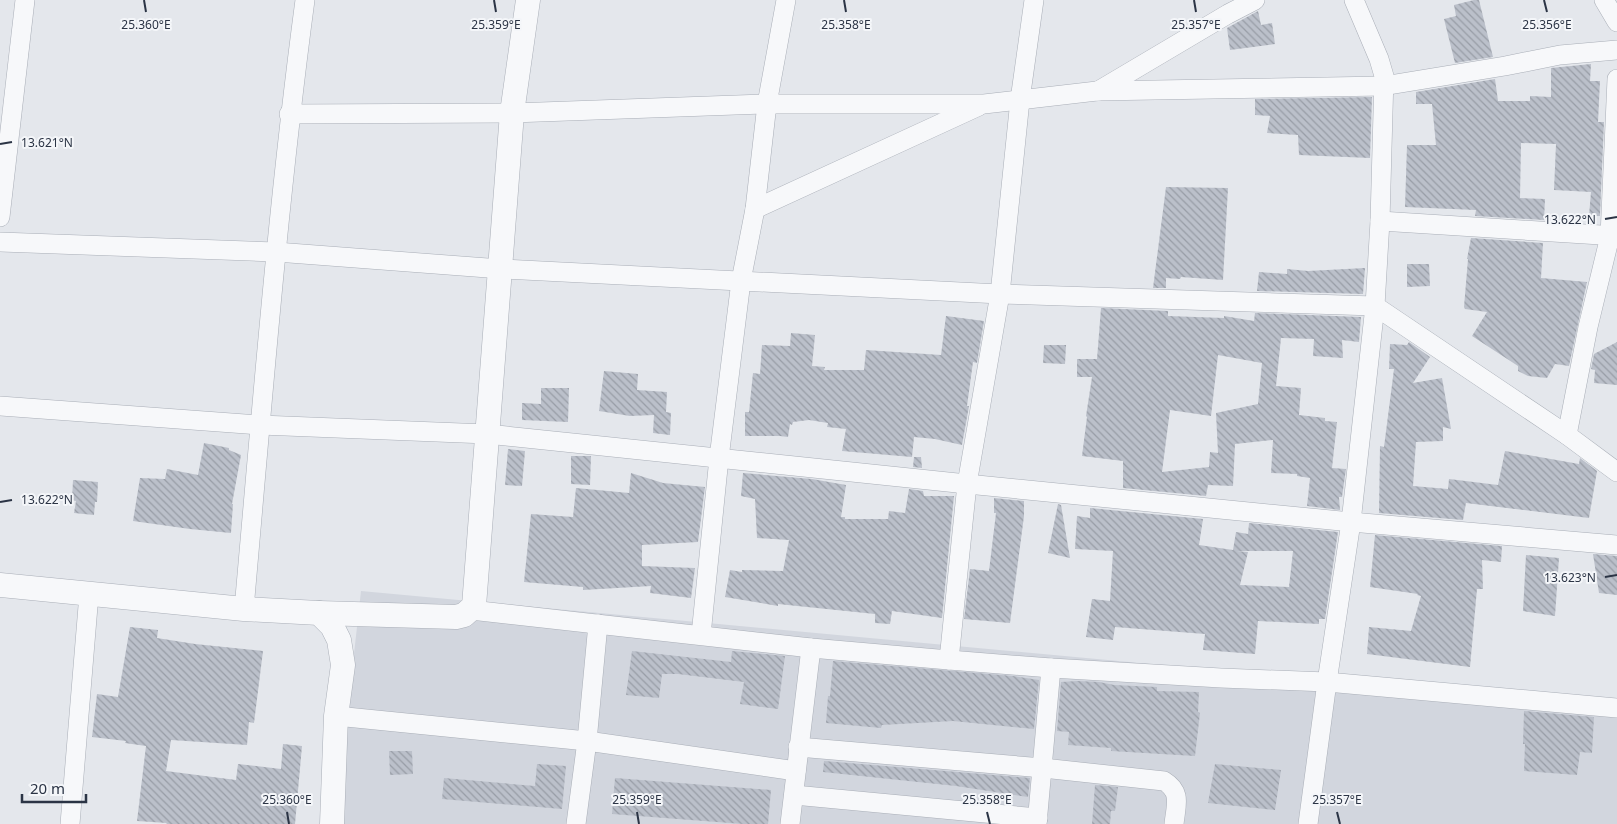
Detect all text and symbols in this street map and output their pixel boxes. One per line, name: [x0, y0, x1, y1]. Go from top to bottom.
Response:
text: 25.360°E: [121, 16, 171, 33]
text: 25.359°E: [471, 16, 521, 33]
text: 25.358°E: [821, 16, 871, 33]
text: 25.357°E: [1171, 16, 1221, 33]
text: 25.356°E: [1522, 16, 1572, 33]
text: 13.621°N: [21, 134, 73, 151]
text: 13.622°N: [1544, 211, 1596, 228]
text: 13.622°N: [21, 491, 73, 508]
text: 13.623°N: [1544, 569, 1596, 586]
scale bar: [22, 772, 86, 804]
text: 20 m: [30, 778, 65, 798]
text: 25.360°E: [262, 791, 312, 808]
text: 25.359°E: [612, 791, 662, 808]
text: 25.358°E: [962, 791, 1012, 808]
text: 25.357°E: [1312, 791, 1362, 808]

